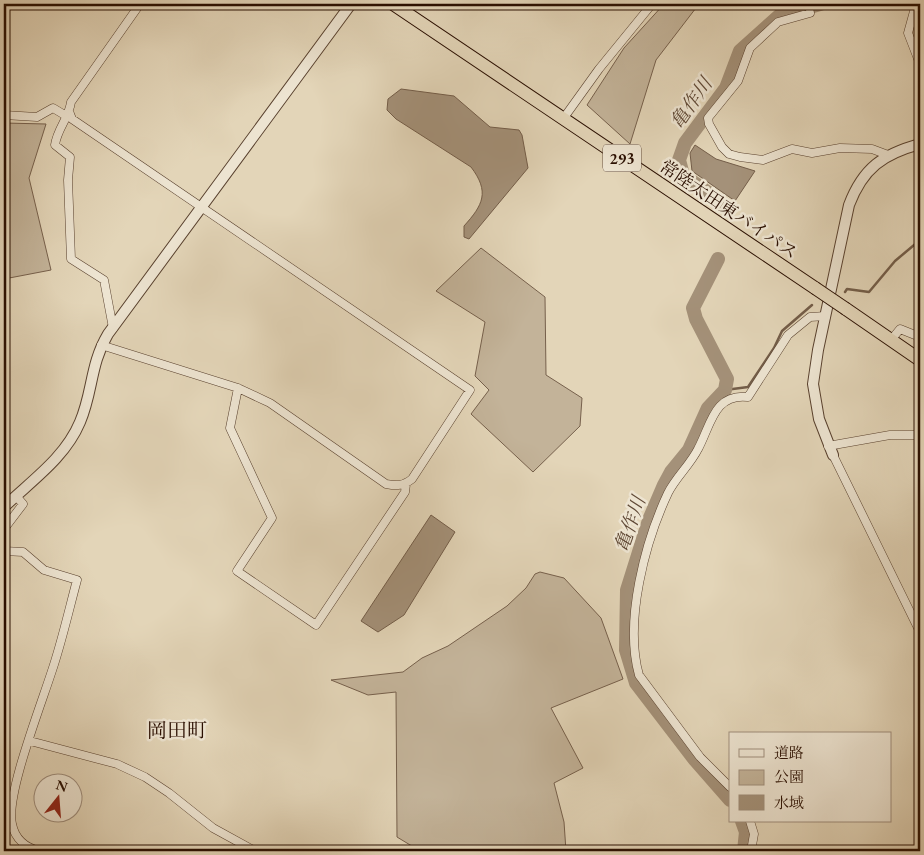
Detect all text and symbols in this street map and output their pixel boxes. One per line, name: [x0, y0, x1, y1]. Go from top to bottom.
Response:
water label: 亀作川: [664, 71, 719, 134]
road number: 293: [603, 144, 641, 172]
street label: 常陸太田東バイパス: [656, 154, 802, 264]
water label: 亀作川: [609, 491, 652, 555]
district label: 岡田町: [147, 717, 207, 743]
legend: [729, 732, 892, 822]
text: 道路: [774, 743, 804, 762]
text: 公園: [774, 767, 804, 786]
north arrow: [32, 772, 82, 822]
text: N: [54, 775, 70, 796]
text: 水域: [774, 793, 804, 812]

